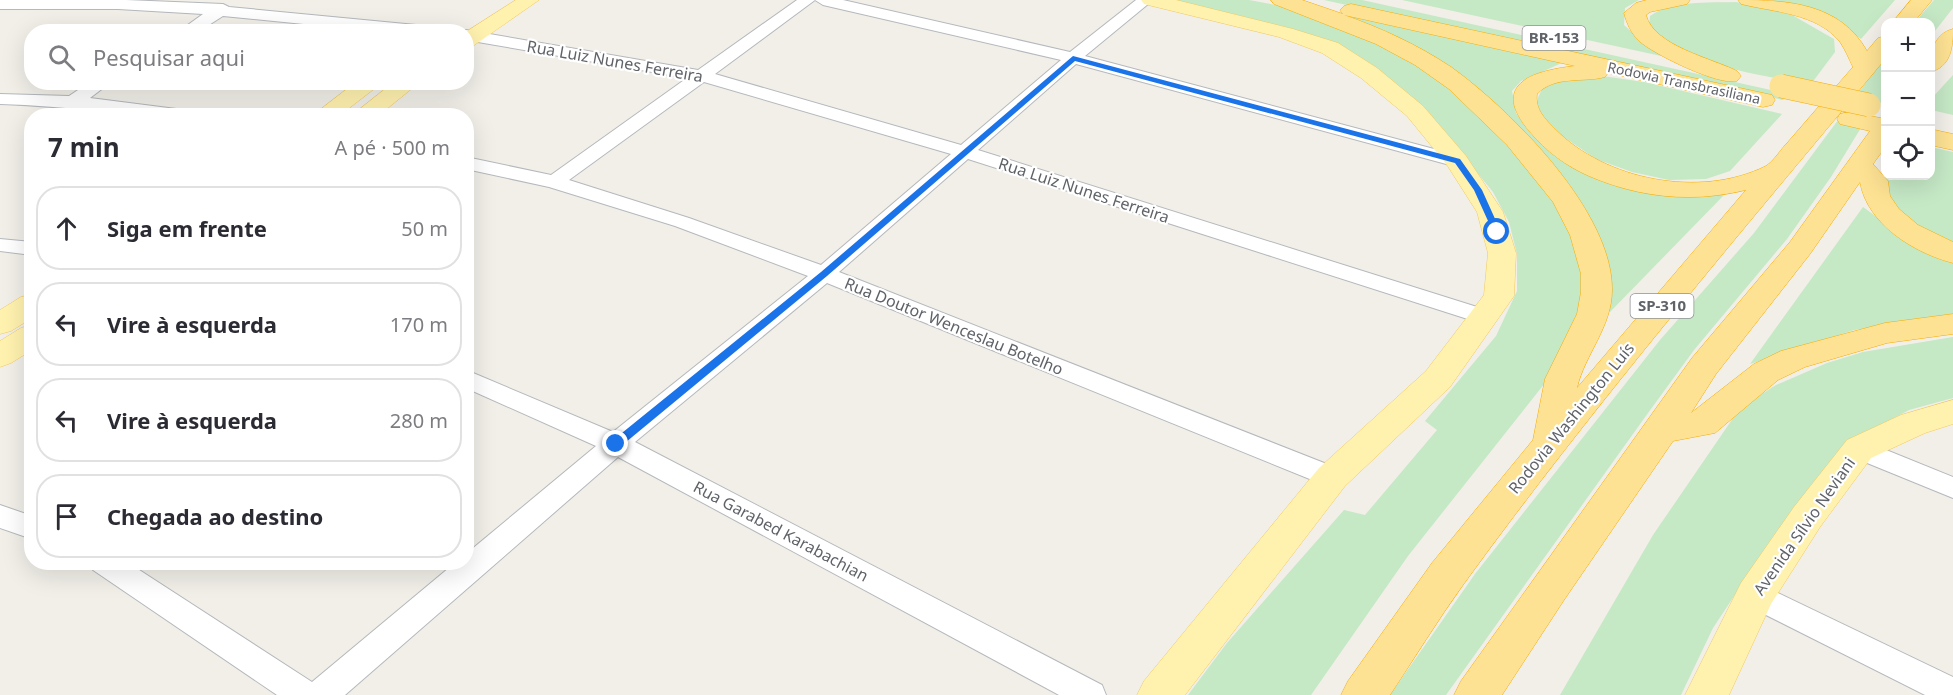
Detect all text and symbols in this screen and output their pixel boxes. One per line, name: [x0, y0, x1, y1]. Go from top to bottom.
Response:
map controls: [1881, 18, 1935, 180]
button: +: [1881, 18, 1935, 72]
search box: [24, 24, 474, 90]
road number: BR-153: [1522, 26, 1586, 50]
street label: Rua Luiz Nunes Ferreira: [525, 35, 705, 87]
icon: search: [45, 41, 78, 74]
text: Pesquisar aqui: [93, 42, 245, 72]
street label: Rodovia Transbrasiliana: [1606, 57, 1762, 108]
button: −: [1881, 72, 1935, 126]
button: locate: [1881, 126, 1935, 180]
text: 7 min: [48, 129, 120, 165]
text: A pé · 500 m: [334, 134, 450, 161]
street label: Rua Luiz Nunes Ferreira: [996, 152, 1172, 228]
icon: ahead: [50, 212, 83, 245]
text: Siga em frente: [107, 213, 267, 243]
text: 50 m: [401, 215, 448, 242]
route start: [1483, 218, 1509, 244]
street label: Rua Doutor Wenceslau Botelho: [841, 272, 1067, 380]
road number: SP-310: [1630, 294, 1694, 318]
icon: left: [50, 308, 83, 341]
text: Vire à esquerda: [107, 309, 277, 339]
text: 170 m: [390, 311, 448, 338]
street label: Rodovia Washington Luís: [1503, 338, 1639, 498]
icon: left: [50, 404, 83, 437]
text: Vire à esquerda: [107, 405, 277, 435]
text: 280 m: [390, 407, 448, 434]
route end: [602, 430, 628, 456]
street label: Avenida Sílvio Neviani: [1748, 453, 1860, 599]
street label: Rua Garabed Karabachian: [690, 475, 872, 587]
icon: arrive: [50, 500, 83, 533]
text: Chegada ao destino: [107, 501, 323, 531]

